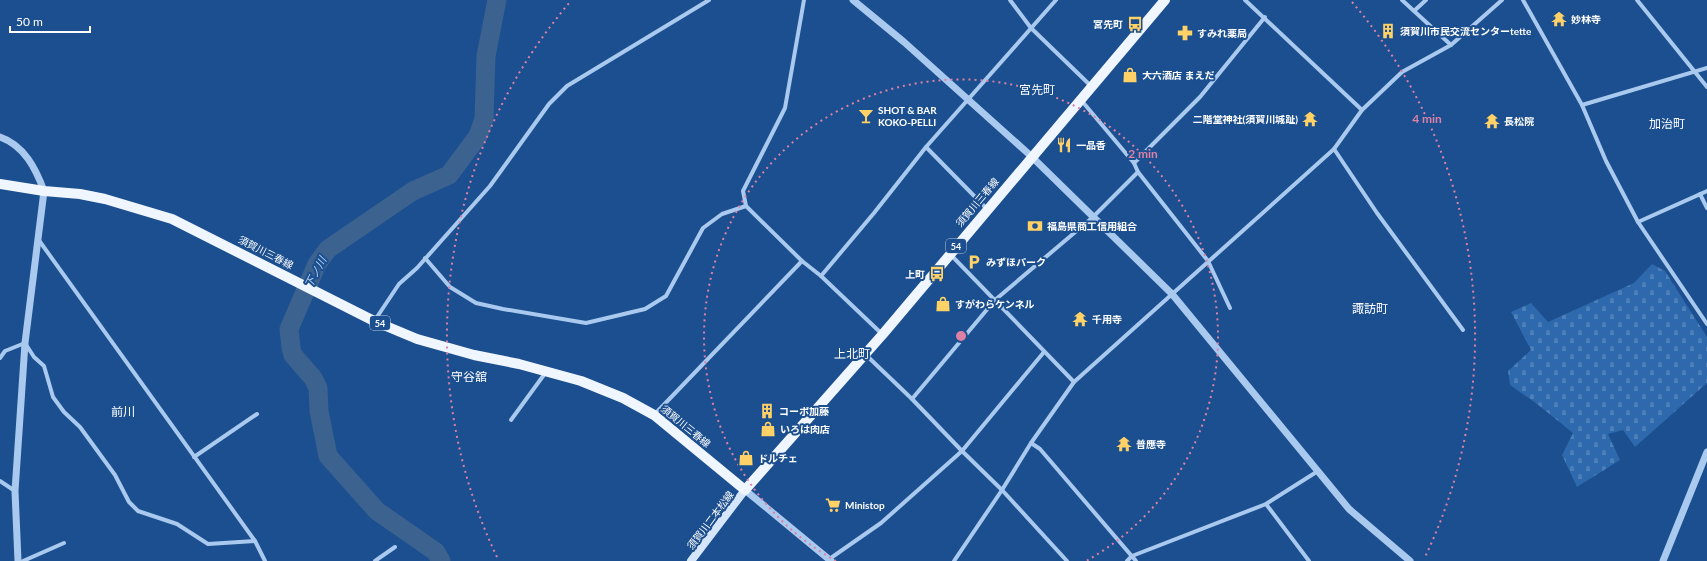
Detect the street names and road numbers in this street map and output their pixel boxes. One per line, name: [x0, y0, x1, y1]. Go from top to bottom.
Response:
street label: 須賀川三春線: [953, 175, 1001, 229]
street label: 須賀川三春線: [237, 233, 295, 271]
road number: 54: [946, 239, 966, 253]
road number: 54: [370, 316, 390, 330]
street label: 須賀川三春線: [659, 402, 713, 450]
street label: 須賀川二本松線: [684, 488, 736, 552]

